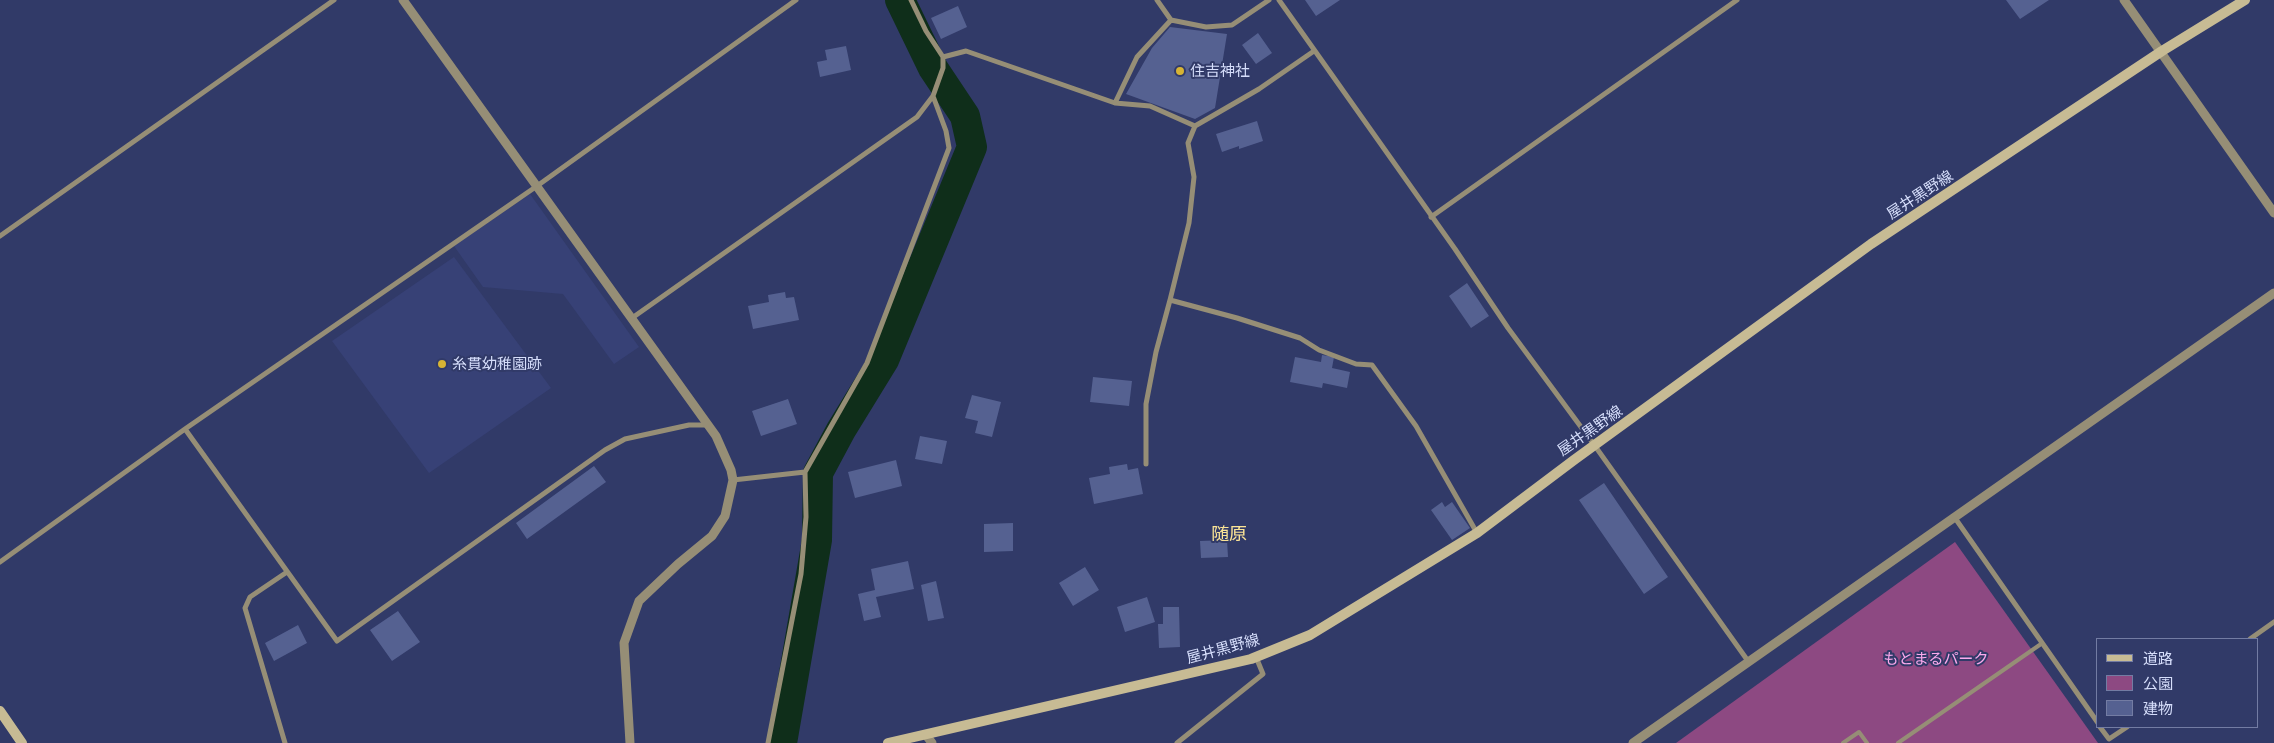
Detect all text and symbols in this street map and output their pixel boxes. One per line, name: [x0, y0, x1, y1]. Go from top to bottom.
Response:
place label: 住吉神社: [1190, 62, 1250, 80]
marker: 住吉神社: [1174, 65, 1186, 77]
street label: 屋井黒野線: [1884, 167, 1956, 223]
place label: 糸貫幼稚園跡: [452, 355, 542, 373]
marker: 糸貫幼稚園跡: [436, 358, 448, 370]
street label: 屋井黒野線: [1554, 402, 1626, 460]
district label: 随原: [1211, 523, 1247, 545]
street label: 屋井黒野線: [1184, 631, 1262, 667]
legend: [2096, 638, 2259, 728]
park label: もとまるパーク: [1884, 650, 1988, 668]
text: 道路: [2143, 650, 2173, 667]
text: 公園: [2143, 675, 2173, 692]
text: 建物: [2143, 700, 2173, 717]

